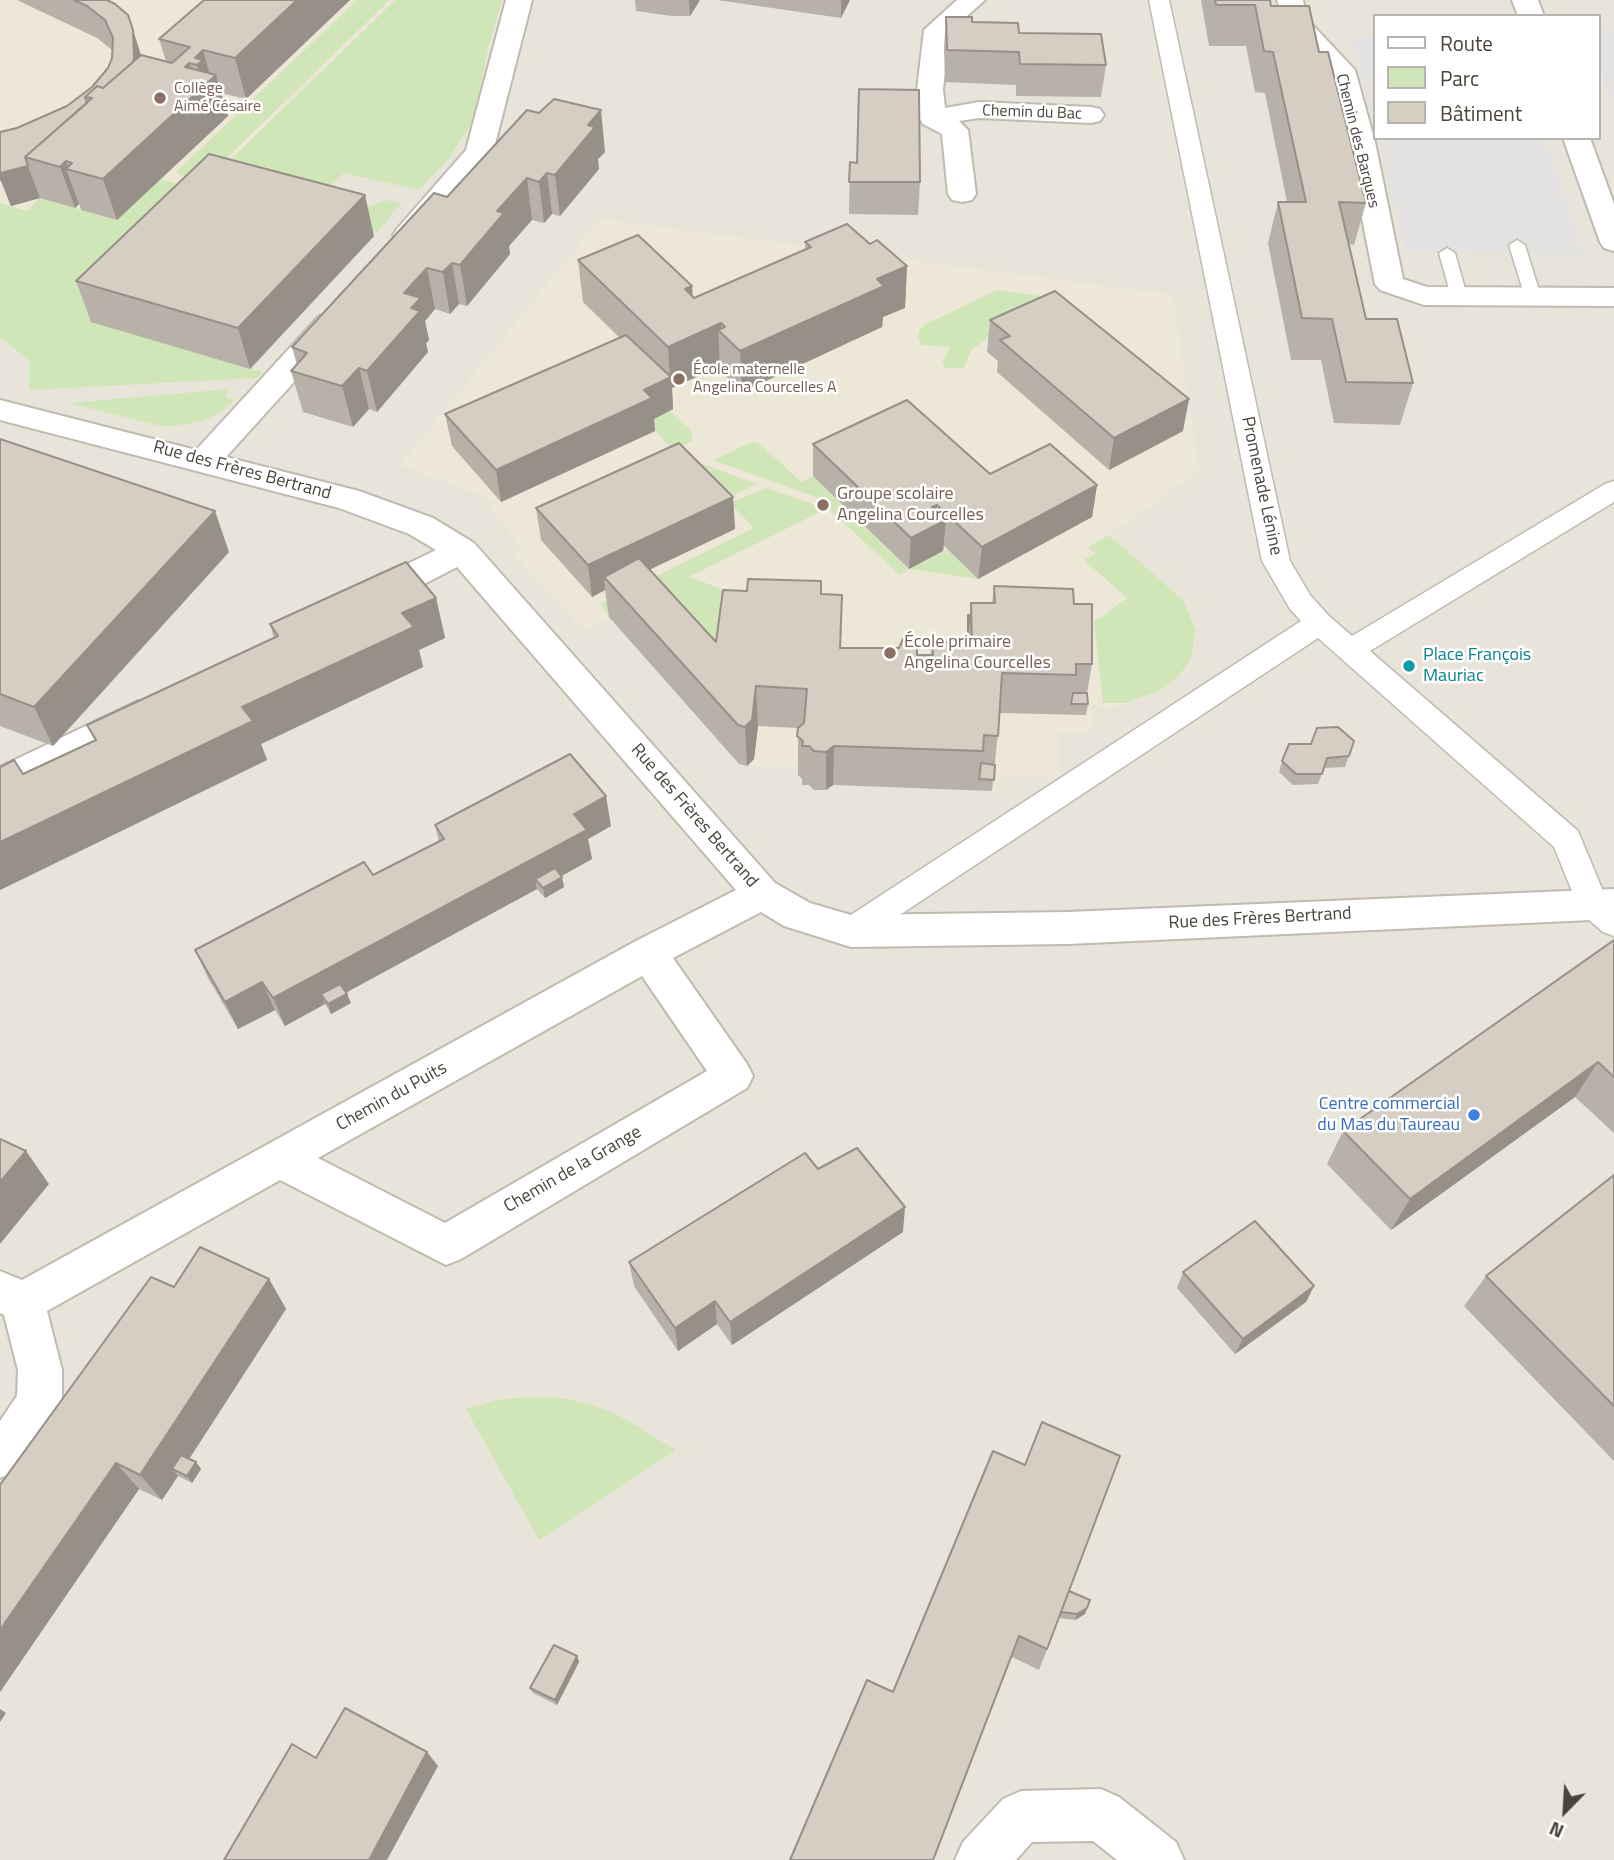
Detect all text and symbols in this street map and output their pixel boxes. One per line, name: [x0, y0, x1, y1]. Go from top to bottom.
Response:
legend: [1372, 14, 1600, 140]
text: Route: [1440, 27, 1493, 59]
text: Parc: [1440, 62, 1479, 94]
street label: Chemin des Barques: [1331, 72, 1383, 210]
place label: Collège Aimé Césaire: [174, 79, 261, 117]
marker: Collège Aimé Césaire: [152, 90, 168, 106]
text: Bâtiment: [1440, 97, 1522, 129]
street label: Chemin du Bac: [982, 102, 1082, 124]
place label: École maternelle Angelina Courcelles A: [693, 360, 837, 398]
marker: École maternelle Angelina Courcelles A: [671, 371, 687, 387]
street label: Promenade Lénine: [1236, 414, 1286, 558]
street label: Rue des Frères Bertrand: [151, 437, 333, 505]
place label: Groupe scolaire Angelina Courcelles: [837, 484, 984, 526]
marker: Groupe scolaire Angelina Courcelles: [815, 497, 831, 513]
place label: École primaire Angelina Courcelles: [904, 632, 1051, 674]
marker: École primaire Angelina Courcelles: [882, 645, 898, 661]
place label: Place François Mauriac: [1423, 645, 1531, 688]
marker: Place François Mauriac: [1401, 658, 1417, 674]
street label: Rue des Frères Bertrand: [626, 740, 762, 892]
street label: Rue des Frères Bertrand: [1168, 903, 1352, 935]
street label: Chemin du Puits: [333, 1058, 451, 1136]
place label: Centre commercial du Mas du Taureau: [1317, 1094, 1460, 1136]
marker: Centre commercial du Mas du Taureau: [1466, 1107, 1482, 1123]
street label: Chemin de la Grange: [500, 1122, 646, 1218]
north arrow: [1530, 1776, 1600, 1846]
text: N: [1544, 1815, 1568, 1847]

